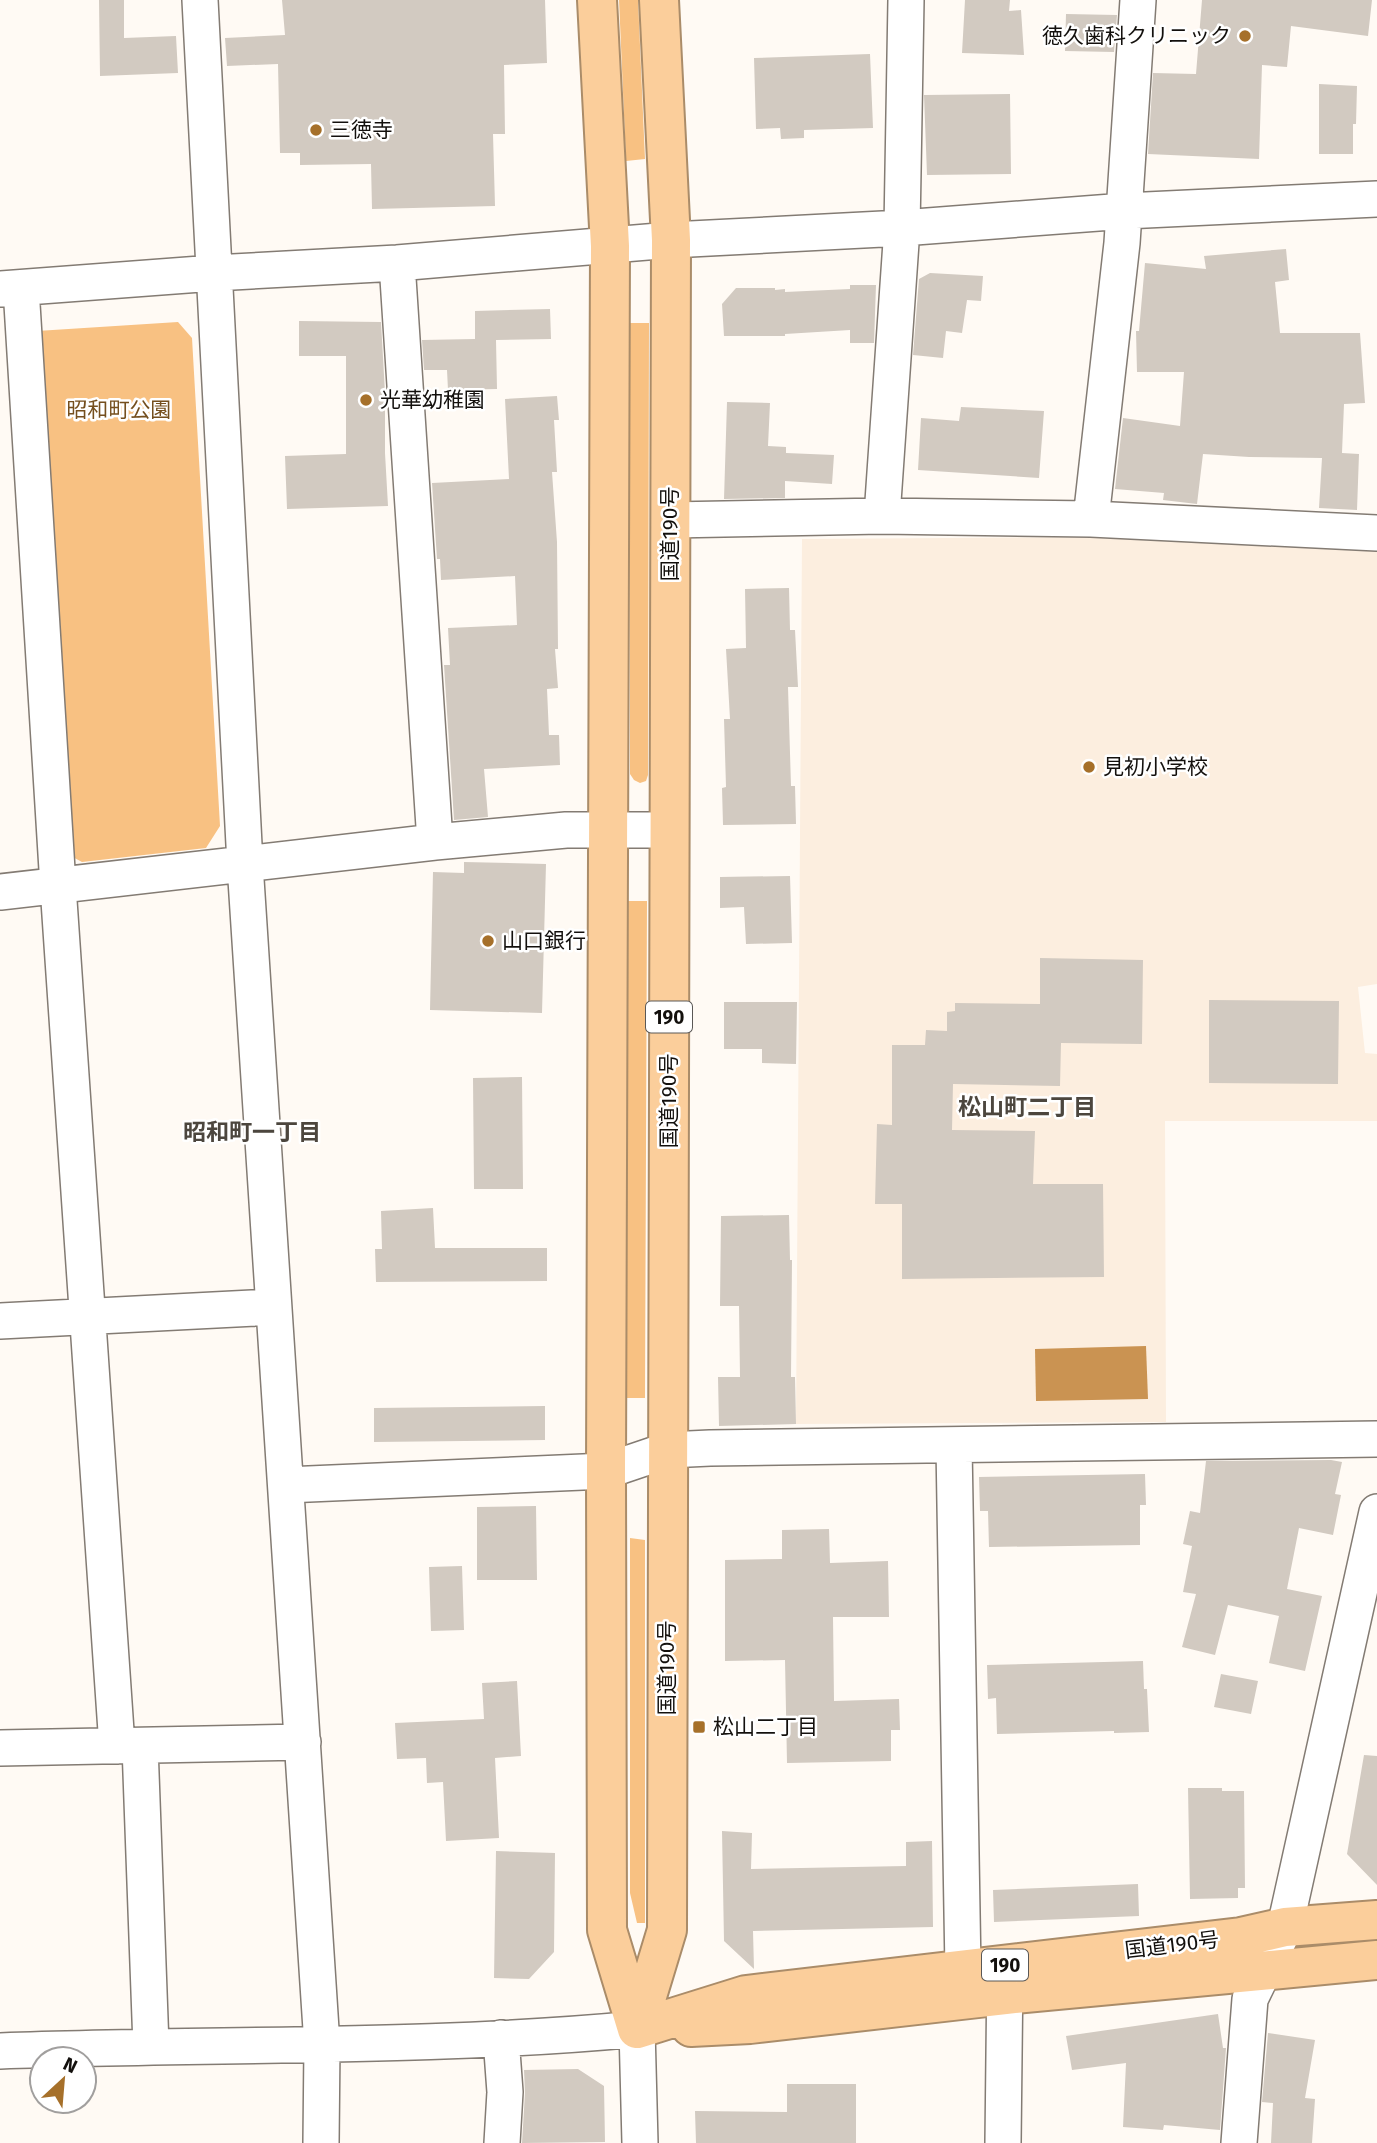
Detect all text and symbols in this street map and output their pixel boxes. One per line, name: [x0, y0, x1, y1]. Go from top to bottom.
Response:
place label: 徳久歯科クリニック: [1042, 23, 1231, 49]
marker: 徳久歯科クリニック: [1237, 28, 1253, 44]
place label: 三徳寺: [330, 117, 393, 143]
marker: 三徳寺: [308, 122, 324, 138]
place label: 光華幼稚園: [380, 387, 485, 413]
marker: 光華幼稚園: [358, 392, 374, 408]
park label: 昭和町公園: [67, 397, 172, 423]
street label: 国道190号: [657, 487, 683, 581]
place label: 見初小学校: [1103, 754, 1208, 780]
marker: 見初小学校: [1081, 759, 1097, 775]
place label: 山口銀行: [502, 928, 586, 954]
marker: 山口銀行: [480, 933, 496, 949]
road number: 190: [646, 1001, 692, 1032]
street label: 国道190号: [656, 1054, 682, 1148]
district label: 松山町二丁目: [958, 1093, 1096, 1121]
district label: 昭和町一丁目: [183, 1118, 321, 1146]
street label: 国道190号: [654, 1621, 680, 1715]
place label: 松山二丁目: [713, 1714, 818, 1740]
marker: 松山二丁目: [691, 1719, 707, 1735]
street label: 国道190号: [1123, 1926, 1221, 1964]
road number: 190: [982, 1950, 1028, 1980]
north arrow: [28, 2045, 98, 2115]
text: N: [60, 2052, 81, 2078]

